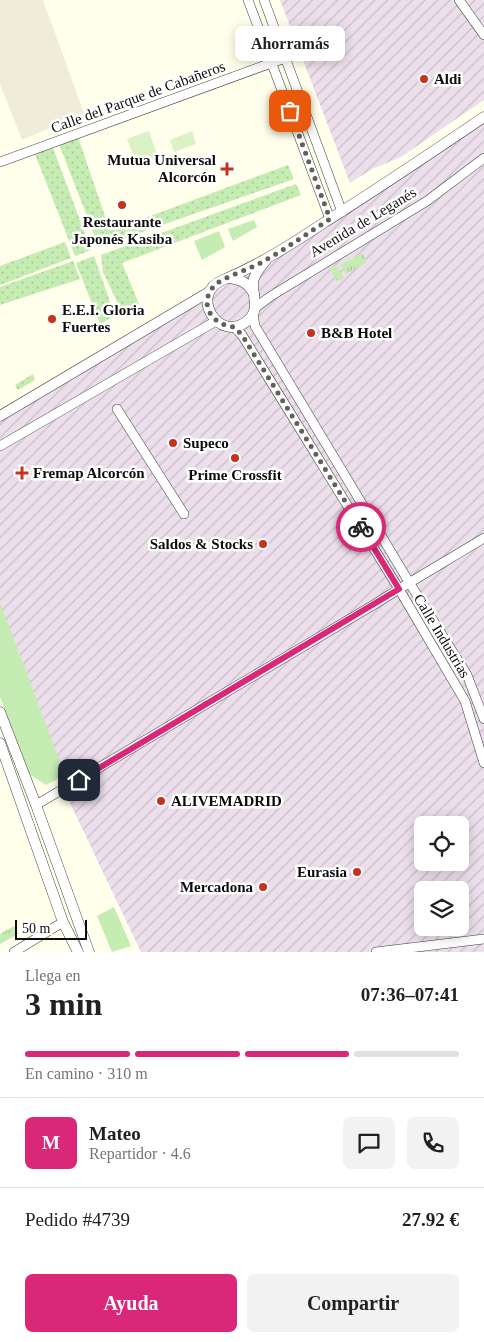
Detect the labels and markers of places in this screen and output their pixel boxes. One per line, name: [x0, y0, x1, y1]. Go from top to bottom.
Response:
callout: Ahorramás: [235, 26, 345, 61]
place label: Aldi: [434, 71, 462, 87]
marker: Aldi: [418, 73, 430, 85]
pin: [269, 90, 311, 132]
place label: Mutua Universal Alcorcón: [107, 152, 217, 185]
marker: Mutua Universal Alcorcón: [220, 162, 234, 176]
marker: Restaurante Japonés Kasiba: [116, 199, 128, 211]
place label: Restaurante Japonés Kasiba: [72, 214, 173, 247]
place label: E.E.I. Gloria Fuertes: [62, 302, 145, 335]
marker: E.E.I. Gloria Fuertes: [46, 313, 58, 325]
place label: B&B Hotel: [321, 325, 392, 341]
marker: B&B Hotel: [305, 327, 317, 339]
place label: Supeco: [183, 435, 229, 451]
marker: Supeco: [167, 437, 179, 449]
marker: Prime Crossfit: [229, 452, 241, 464]
place label: Fremap Alcorcón: [33, 465, 145, 481]
marker: Fremap Alcorcón: [15, 466, 29, 480]
place label: Prime Crossfit: [188, 467, 282, 483]
place label: Saldos & Stocks: [150, 536, 253, 552]
marker: Saldos & Stocks: [257, 538, 269, 550]
pin: [58, 759, 100, 801]
place label: ALIVEMADRID: [171, 793, 282, 809]
marker: ALIVEMADRID: [155, 795, 167, 807]
place label: Eurasia: [297, 864, 347, 880]
marker: Eurasia: [351, 866, 363, 878]
place label: Mercadona: [180, 879, 253, 895]
marker: Mercadona: [257, 881, 269, 893]

